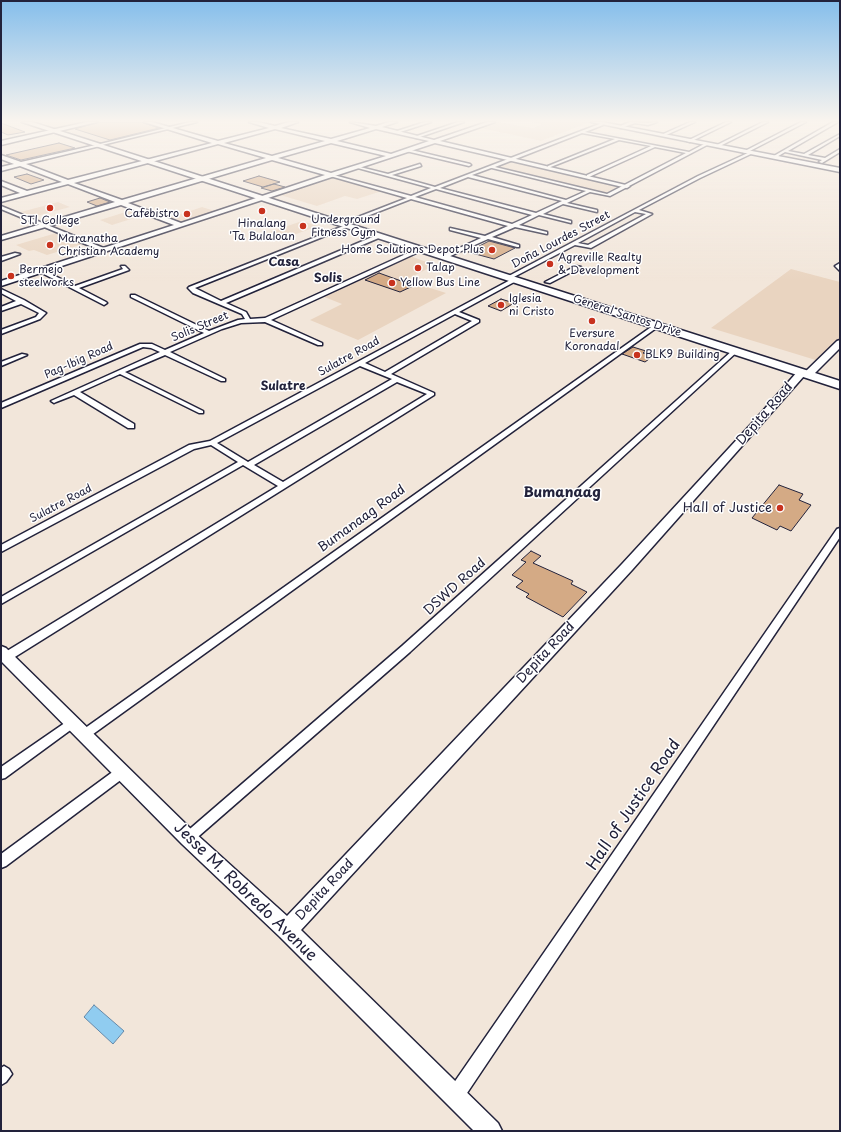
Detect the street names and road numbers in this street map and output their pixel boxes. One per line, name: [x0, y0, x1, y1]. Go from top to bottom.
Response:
street label: Doña Lourdes Street: [510, 208, 612, 272]
street label: General Santos Drive: [571, 292, 683, 340]
street label: Solis Street: [170, 309, 230, 345]
street label: Sulatre Road: [316, 335, 382, 379]
street label: Pag-Ibig Road: [43, 340, 115, 382]
street label: Depita Road: [734, 379, 796, 449]
street label: Sulatre Road: [28, 482, 94, 526]
street label: Bumanaag Road: [315, 482, 409, 556]
street label: DSWD Road: [421, 555, 489, 619]
street label: Depita Road: [514, 619, 578, 687]
street label: Hall of Justice Road: [583, 736, 685, 874]
street label: Jesse M. Robredo Avenue: [169, 818, 321, 966]
street label: Depita Road: [293, 856, 357, 924]

